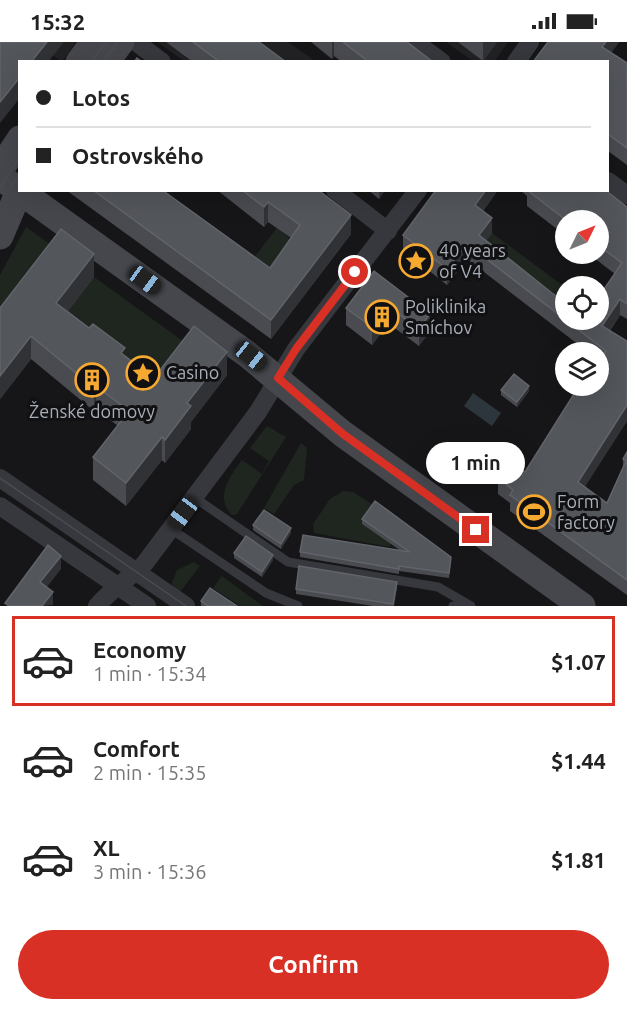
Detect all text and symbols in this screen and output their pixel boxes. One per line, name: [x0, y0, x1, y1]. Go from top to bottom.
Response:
text: 15:32: [30, 9, 85, 34]
text: Lotos: [72, 85, 130, 110]
text: Ostrovského: [72, 143, 204, 168]
north arrow: [555, 210, 609, 264]
map controls: [555, 210, 609, 396]
place label: 40 years of V4: [439, 240, 506, 281]
place icon: 40 years of V4: [398, 243, 434, 279]
route start: [341, 258, 368, 285]
car: [125, 262, 165, 298]
button: locate: [555, 276, 609, 330]
place label: Poliklinika Smíchov: [405, 296, 486, 337]
building icon: Poliklinika Smíchov: [364, 299, 400, 335]
car: [231, 338, 271, 374]
button: layers: [555, 342, 609, 396]
place icon: Casino: [125, 355, 161, 391]
building icon: Ženské domovy: [74, 362, 110, 398]
place label: Casino: [166, 362, 219, 382]
place label: Ženské domovy: [29, 400, 155, 421]
callout: 1 min: [426, 443, 526, 485]
text: 1 min: [450, 451, 501, 474]
place label: Form factory: [557, 491, 615, 532]
car: [165, 493, 201, 533]
sports icon: Form factory: [516, 494, 552, 530]
route end: [462, 516, 489, 543]
icon: car: [21, 634, 75, 688]
text: Economy: [93, 637, 186, 662]
text: $1.07: [551, 649, 606, 674]
text: 1 min · 15:34: [93, 662, 207, 685]
icon: car: [21, 733, 75, 787]
text: Comfort: [93, 736, 180, 761]
text: $1.44: [551, 748, 606, 773]
text: 2 min · 15:35: [93, 761, 207, 784]
icon: car: [21, 832, 75, 886]
text: XL: [93, 835, 120, 860]
text: $1.81: [551, 847, 606, 872]
text: 3 min · 15:36: [93, 860, 207, 883]
button: Confirm: [18, 930, 609, 999]

